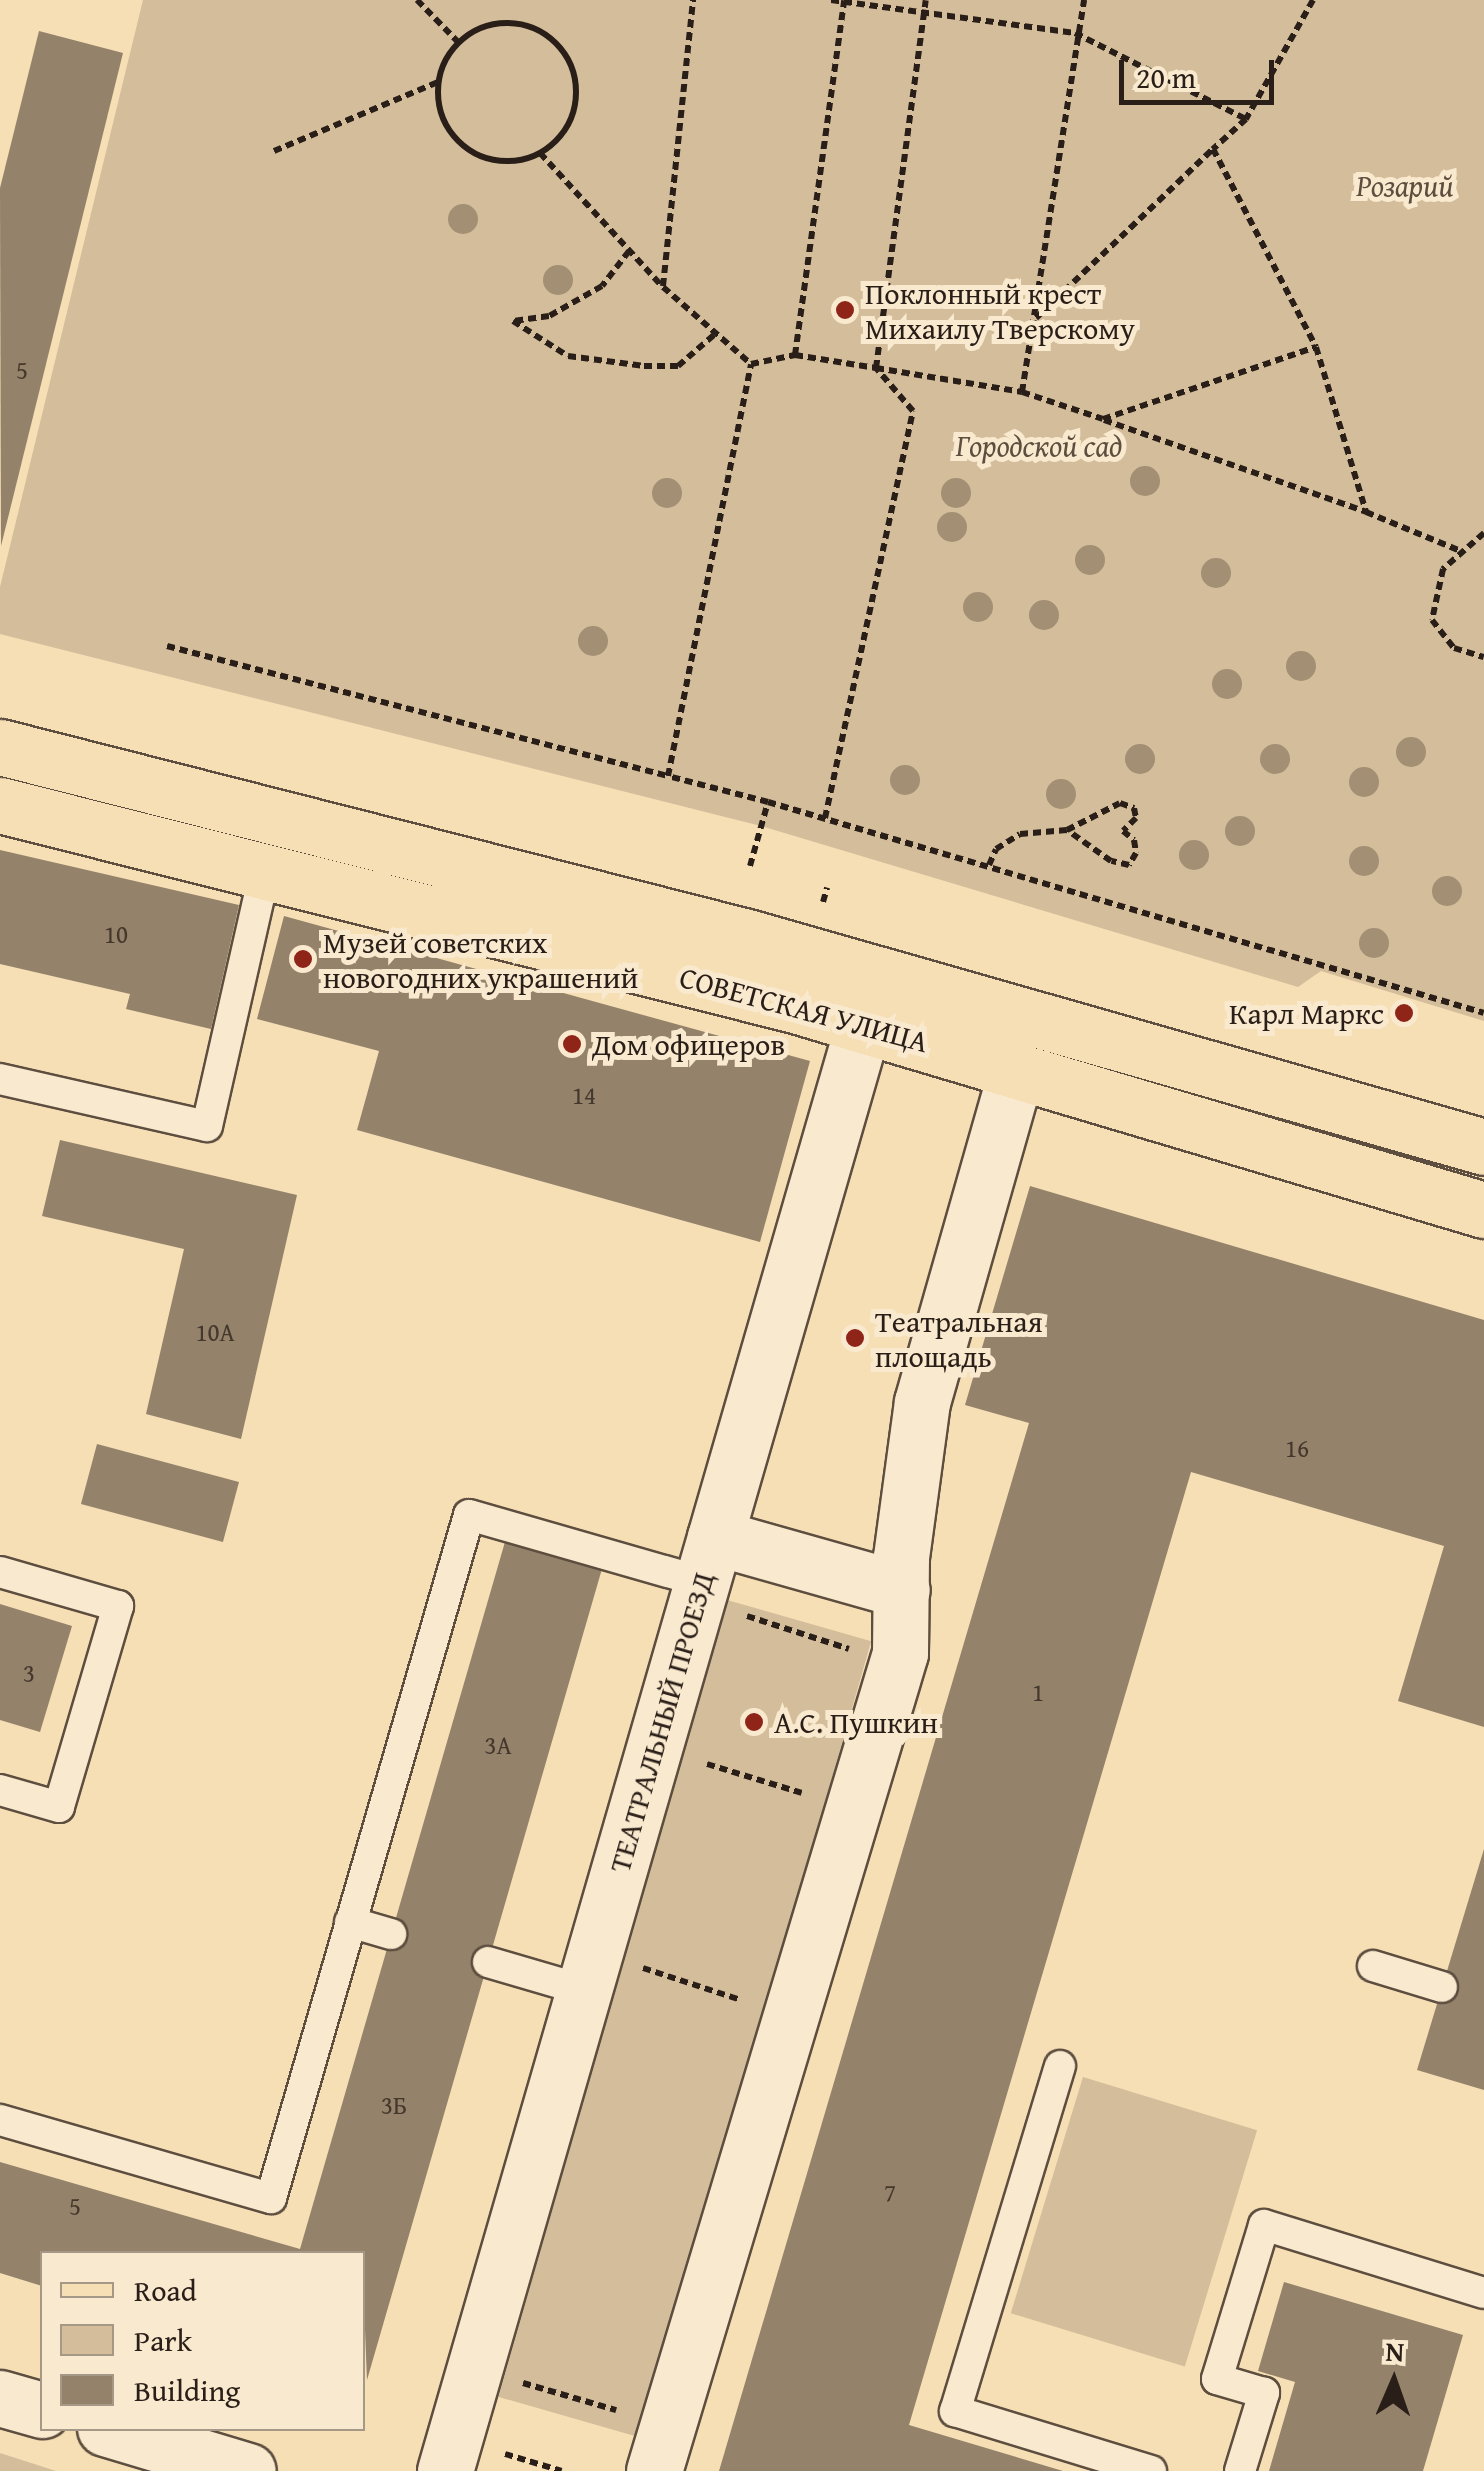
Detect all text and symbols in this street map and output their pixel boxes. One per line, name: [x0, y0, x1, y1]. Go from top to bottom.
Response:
scale bar: [1124, 40, 1279, 102]
text: 20 m: [1136, 55, 1196, 99]
park label: Розарий: [1356, 167, 1454, 203]
place label: Поклонный крест Михаилу Тверскому: [865, 275, 1135, 346]
marker: Поклонный крест Михаилу Тверскому: [834, 299, 856, 321]
house number: 5: [16, 355, 28, 385]
park label: Городской сад: [956, 427, 1122, 463]
house number: 10: [104, 919, 128, 949]
place label: Музей советских новогодних украшений: [323, 924, 638, 994]
marker: Музей советских новогодних украшений: [292, 948, 314, 970]
street label: СОВЕТСКАЯ УЛИЦА: [676, 959, 932, 1059]
place label: Карл Маркс: [1229, 995, 1384, 1031]
marker: Карл Маркс: [1393, 1002, 1415, 1024]
place label: Дом офицеров: [592, 1026, 785, 1062]
marker: Дом офицеров: [561, 1033, 583, 1055]
house number: 14: [572, 1080, 596, 1110]
place label: Театральная площадь: [875, 1303, 1043, 1374]
house number: 10А: [195, 1317, 235, 1347]
marker: Театральная площадь: [844, 1327, 866, 1349]
house number: 16: [1285, 1433, 1309, 1463]
street label: ТЕАТРАЛЬНЫЙ ПРОЕЗД: [601, 1568, 721, 1876]
house number: 3: [23, 1658, 35, 1688]
house number: 1: [1032, 1677, 1044, 1707]
place label: А.С. Пушкин: [774, 1704, 938, 1740]
marker: А.С. Пушкин: [743, 1711, 765, 1733]
house number: 3А: [484, 1730, 512, 1760]
house number: 3Б: [381, 2090, 407, 2120]
house number: 7: [884, 2177, 896, 2207]
house number: 5: [69, 2191, 81, 2221]
legend: [40, 2251, 365, 2431]
text: Road: [134, 2268, 197, 2312]
text: Park: [134, 2318, 192, 2362]
text: N: [1385, 2330, 1405, 2371]
north arrow: [1344, 2331, 1444, 2431]
text: Building: [134, 2368, 240, 2412]

